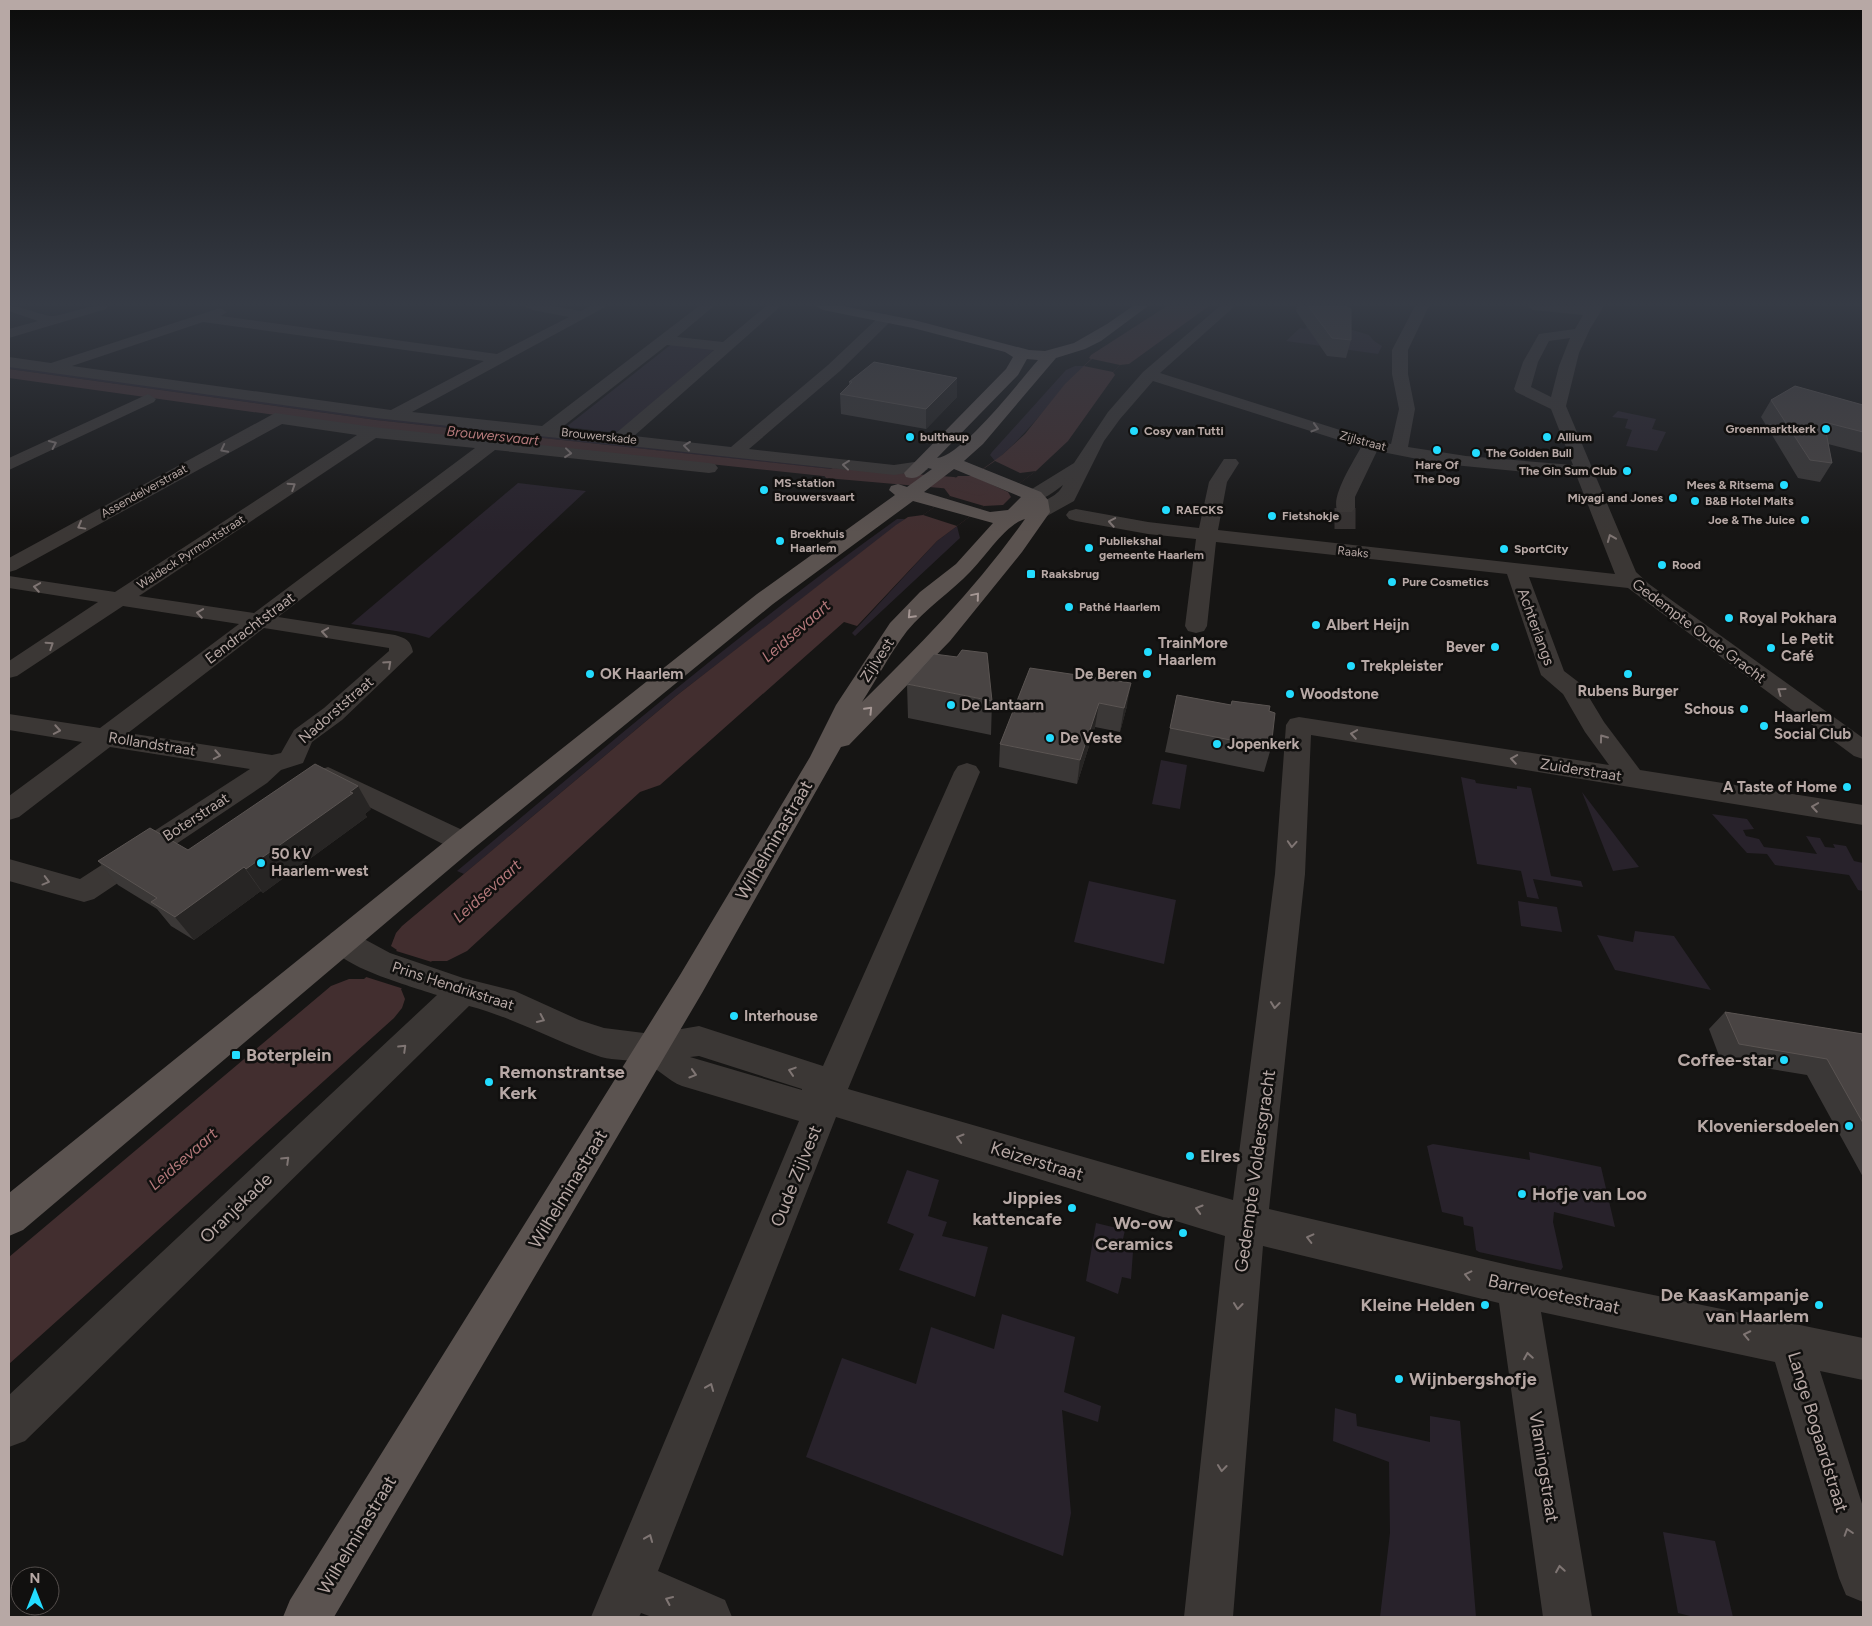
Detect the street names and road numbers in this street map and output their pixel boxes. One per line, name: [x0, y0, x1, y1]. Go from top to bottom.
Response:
street label: Brouwerskade: [561, 425, 638, 447]
street label: Zijlstraat: [1338, 428, 1388, 454]
street label: Assendelverstraat: [98, 461, 190, 521]
street label: Waldeck Pyrmontstraat: [135, 512, 248, 592]
street label: Raaks: [1337, 543, 1370, 561]
street label: Gedempte Oude Gracht: [1629, 575, 1770, 687]
street label: Achterlangs: [1514, 586, 1558, 668]
street label: Eendrachtstraat: [202, 588, 299, 668]
street label: Zijlvest: [856, 634, 898, 685]
street label: Nadorststraat: [295, 672, 377, 747]
street label: Rollandstraat: [107, 728, 197, 760]
street label: Zuiderstraat: [1539, 755, 1623, 785]
street label: Wilhelminastraat: [731, 776, 817, 904]
street label: Boterstraat: [159, 789, 233, 845]
street label: Prins Hendrikstraat: [390, 958, 517, 1014]
street label: Gedempte Voldersgracht: [1230, 1068, 1280, 1274]
street label: Oude Zijlvest: [766, 1122, 826, 1230]
street label: Wilhelminastraat: [524, 1126, 612, 1252]
street label: Keizerstraat: [988, 1136, 1086, 1186]
street label: Oranjekade: [195, 1168, 277, 1248]
street label: Barrevoetestraat: [1486, 1269, 1622, 1319]
street label: Lange Bogaardstraat: [1783, 1349, 1853, 1515]
street label: Vlamingstraat: [1524, 1410, 1564, 1524]
street label: Wilhelminastraat: [313, 1472, 401, 1598]

